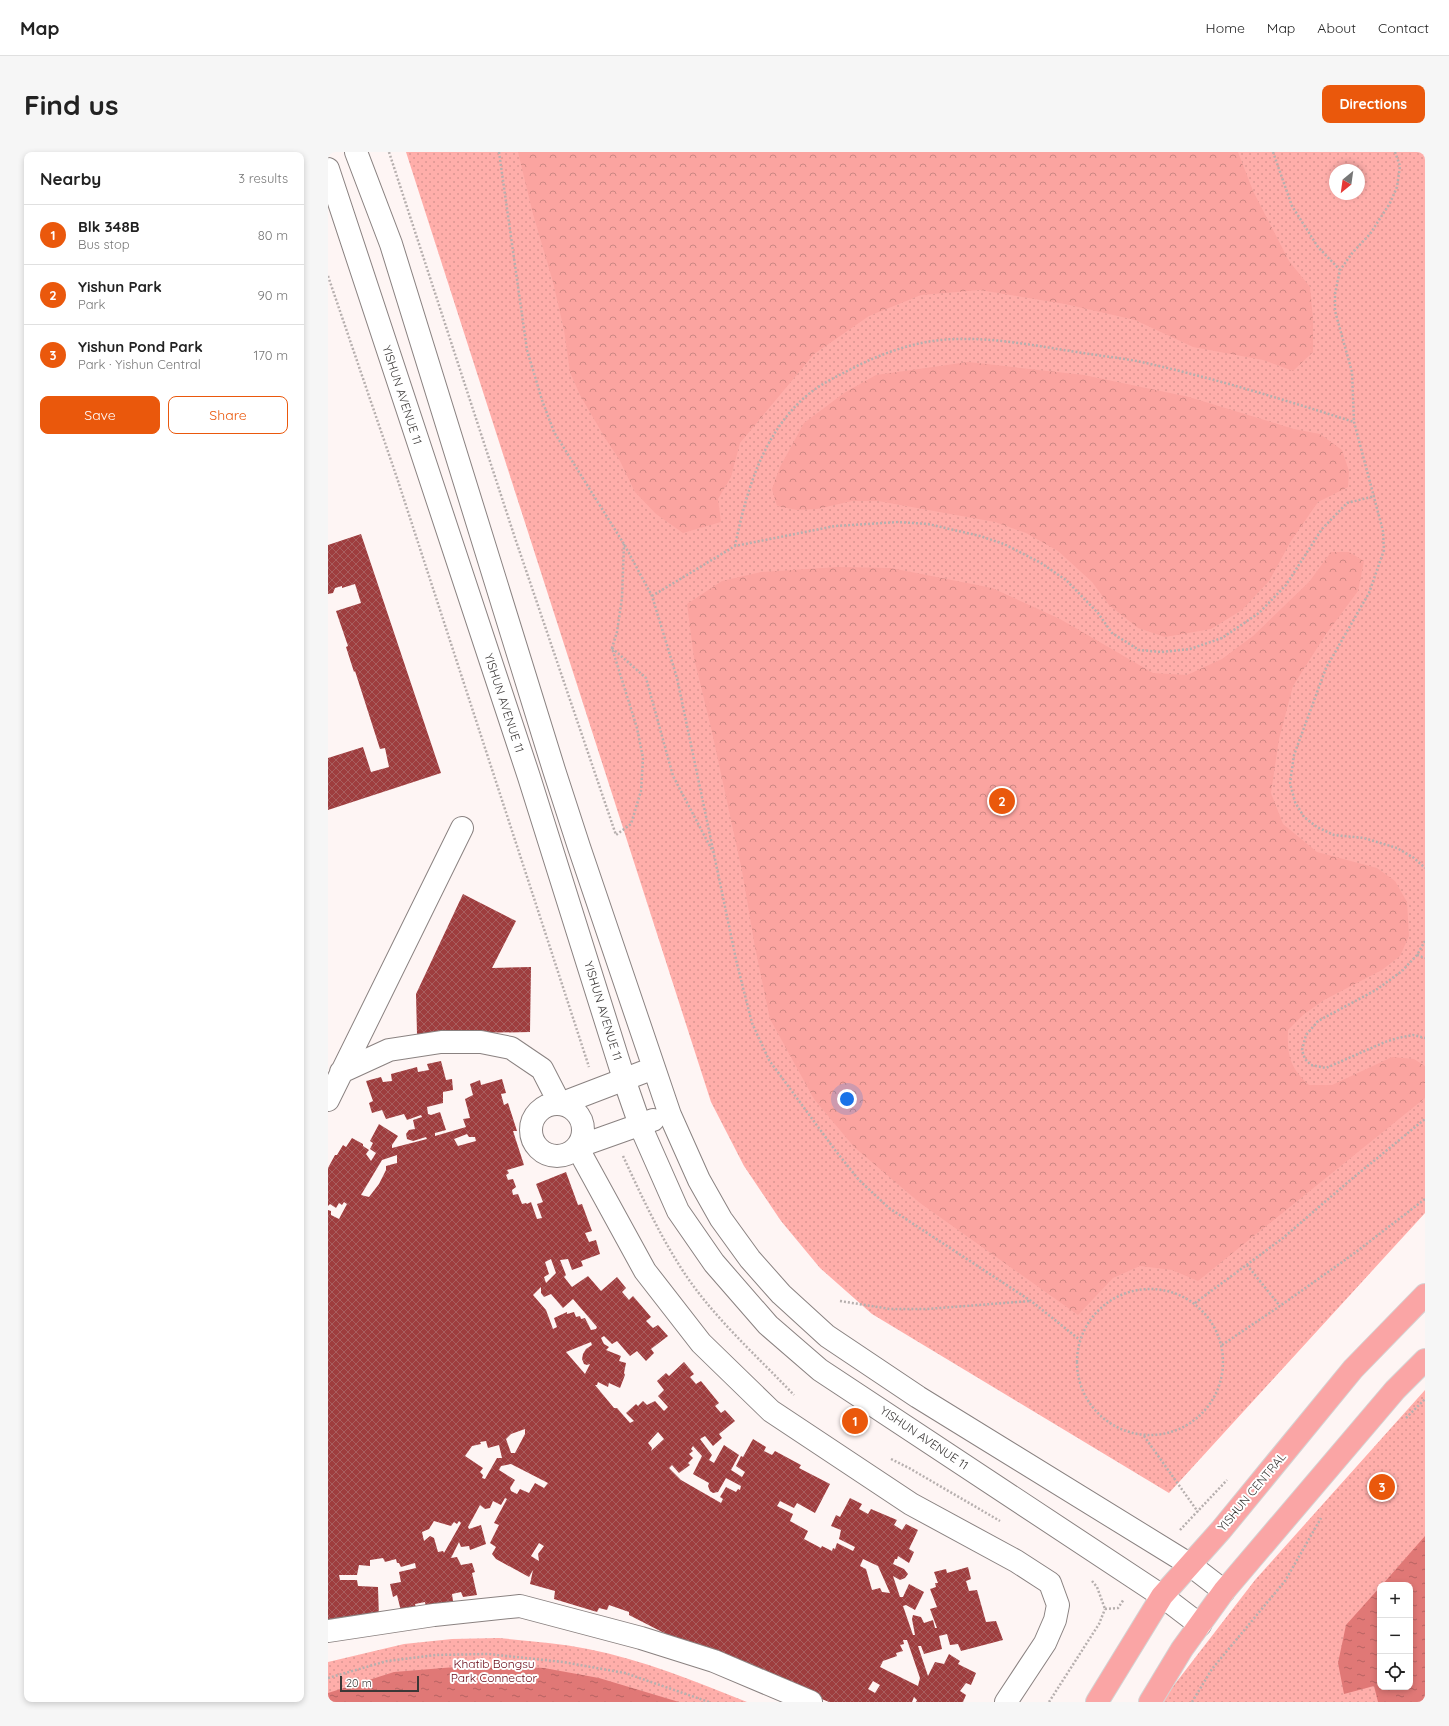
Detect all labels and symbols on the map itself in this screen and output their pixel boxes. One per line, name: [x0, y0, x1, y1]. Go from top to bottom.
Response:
north arrow: [1329, 164, 1365, 200]
street label: YISHUN AVENUE 11: [379, 343, 426, 446]
street label: YISHUN AVENUE 11: [481, 651, 528, 754]
pin: 2: [989, 786, 1015, 816]
street label: YISHUN AVENUE 11: [581, 959, 626, 1062]
your location: [837, 1089, 857, 1109]
street label: YISHUN AVENUE 11: [877, 1402, 971, 1473]
pin: 1: [842, 1406, 868, 1436]
street label: YISHUN CENTRAL: [1214, 1449, 1289, 1534]
pin: 3: [1369, 1472, 1395, 1502]
park label: Khatib Bongsu Park Connector: [451, 1656, 538, 1685]
scale bar: [340, 1674, 419, 1693]

